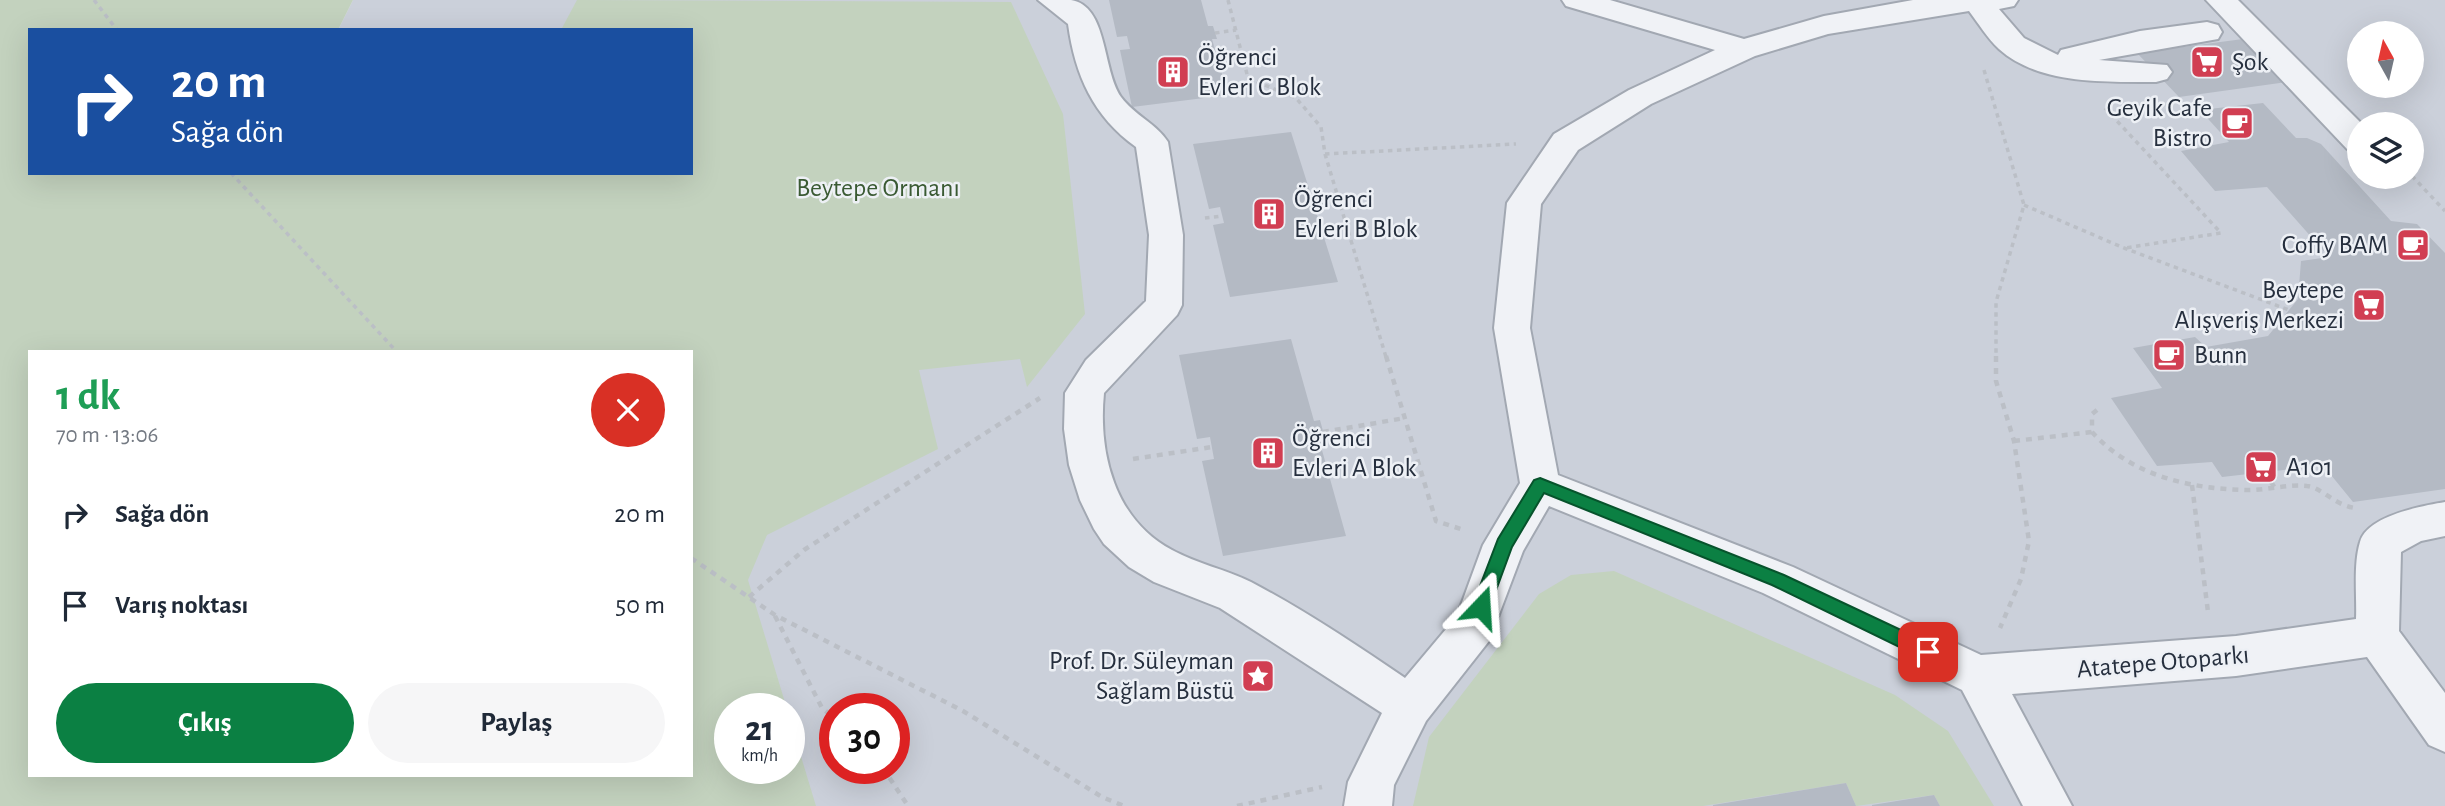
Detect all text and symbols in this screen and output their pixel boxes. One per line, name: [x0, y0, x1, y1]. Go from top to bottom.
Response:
north arrow: [2347, 21, 2424, 98]
map controls: [2347, 21, 2424, 189]
place label: Öğrenci Evleri C Blok: [1198, 43, 1321, 100]
supermarket icon: Şok: [2188, 43, 2226, 81]
place label: Şok: [2232, 49, 2269, 75]
building icon: Öğrenci Evleri C Blok: [1154, 53, 1192, 91]
icon: right: [56, 56, 147, 147]
text: 20 m: [171, 58, 267, 107]
place label: Geyik Cafe Bistro: [2107, 95, 2212, 151]
cafe icon: Geyik Cafe Bistro: [2218, 104, 2256, 142]
button: layers: [2347, 112, 2424, 189]
text: Sağa dön: [171, 116, 284, 148]
park label: Beytepe Ormanı: [796, 175, 960, 201]
place label: Öğrenci Evleri B Blok: [1294, 185, 1418, 242]
building icon: Öğrenci Evleri B Blok: [1250, 195, 1288, 233]
cafe icon: Coffy BAM: [2394, 226, 2432, 264]
place label: Coffy BAM: [2282, 232, 2388, 258]
place label: Beytepe Alışveriş Merkezi: [2175, 277, 2344, 333]
supermarket icon: Beytepe Alışveriş Merkezi: [2350, 286, 2388, 324]
cafe icon: Bunn: [2150, 336, 2188, 374]
place label: Bunn: [2194, 342, 2248, 368]
button: close: [591, 373, 665, 447]
text: 1 dk: [56, 375, 120, 417]
text: 70 m · 13:06: [56, 424, 158, 447]
place label: Öğrenci Evleri A Blok: [1292, 424, 1417, 481]
building icon: Öğrenci Evleri A Blok: [1249, 434, 1287, 472]
supermarket icon: A101: [2242, 448, 2280, 486]
place label: A101: [2286, 454, 2333, 480]
icon: right: [56, 496, 94, 534]
text: Sağa dön: [115, 501, 209, 527]
text: 20 m: [614, 501, 665, 527]
position arrow: [1444, 570, 1518, 644]
icon: arrive: [56, 587, 94, 625]
text: Varış noktası: [115, 592, 248, 618]
text: 50 m: [615, 592, 665, 618]
pin: [1898, 622, 1958, 682]
icon: arrive: [1909, 633, 1947, 671]
street label: Atatepe Otoparkı: [2076, 642, 2250, 682]
place label: Prof. Dr. Süleyman Sağlam Büstü: [1049, 648, 1234, 704]
place icon: Prof. Dr. Süleyman Sağlam Büstü: [1239, 657, 1277, 695]
button: Çıkış: [56, 683, 354, 763]
button: Paylaş: [368, 683, 665, 763]
speed limit sign: 30: [819, 693, 910, 784]
text: 21: [745, 712, 774, 747]
text: km/h: [741, 747, 778, 765]

